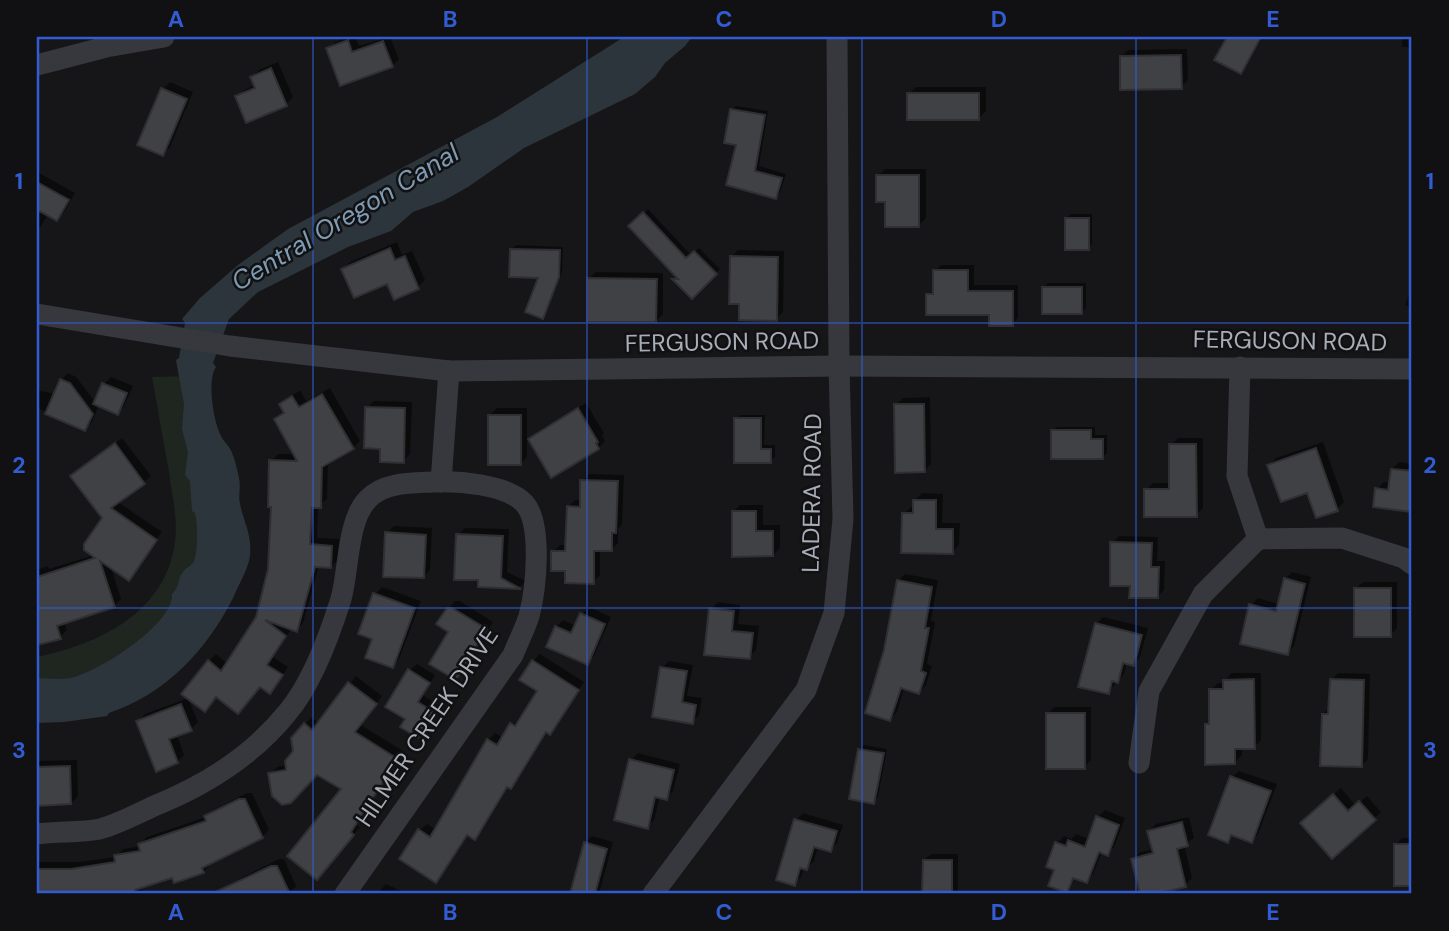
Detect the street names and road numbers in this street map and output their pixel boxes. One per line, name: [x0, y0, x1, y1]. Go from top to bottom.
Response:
street label: FERGUSON ROAD: [1193, 323, 1387, 358]
street label: FERGUSON ROAD: [625, 324, 819, 359]
street label: LADERA ROAD: [795, 413, 828, 573]
street label: HILMER CREEK DRIVE: [348, 621, 505, 832]

